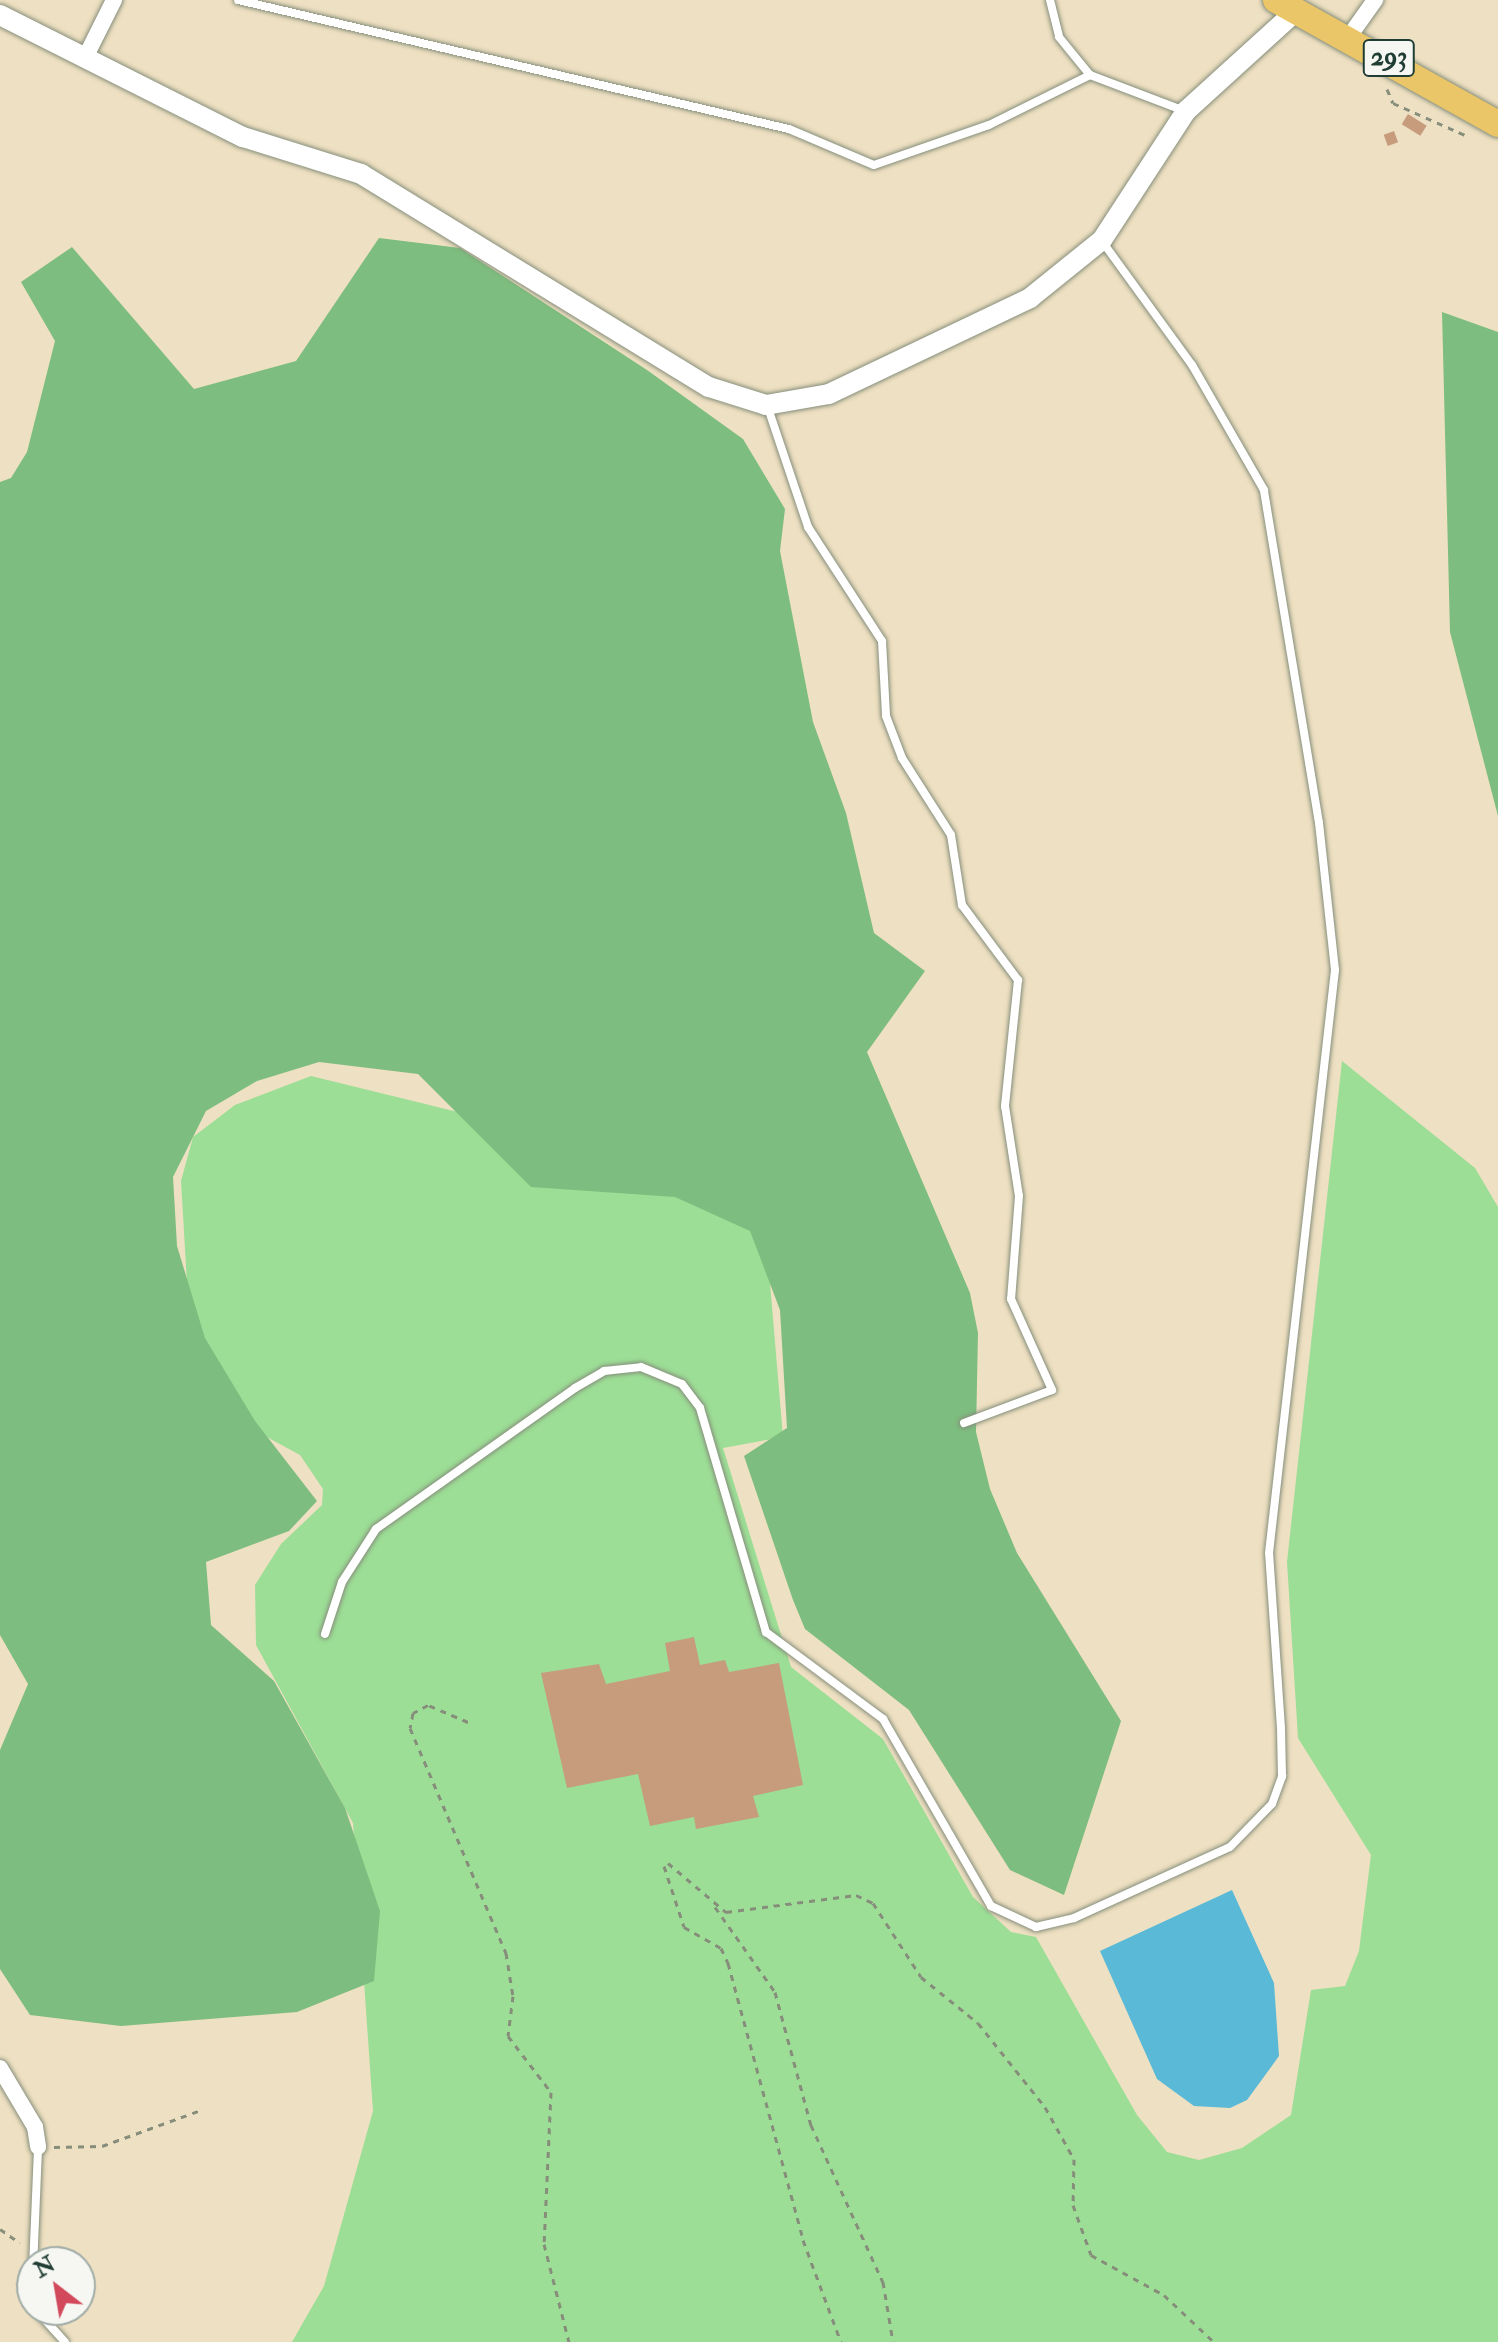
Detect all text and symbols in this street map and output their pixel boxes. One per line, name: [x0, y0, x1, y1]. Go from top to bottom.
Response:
road number: 293: [1361, 36, 1417, 80]
north arrow: [16, 2246, 96, 2326]
text: N: [29, 2250, 60, 2284]

